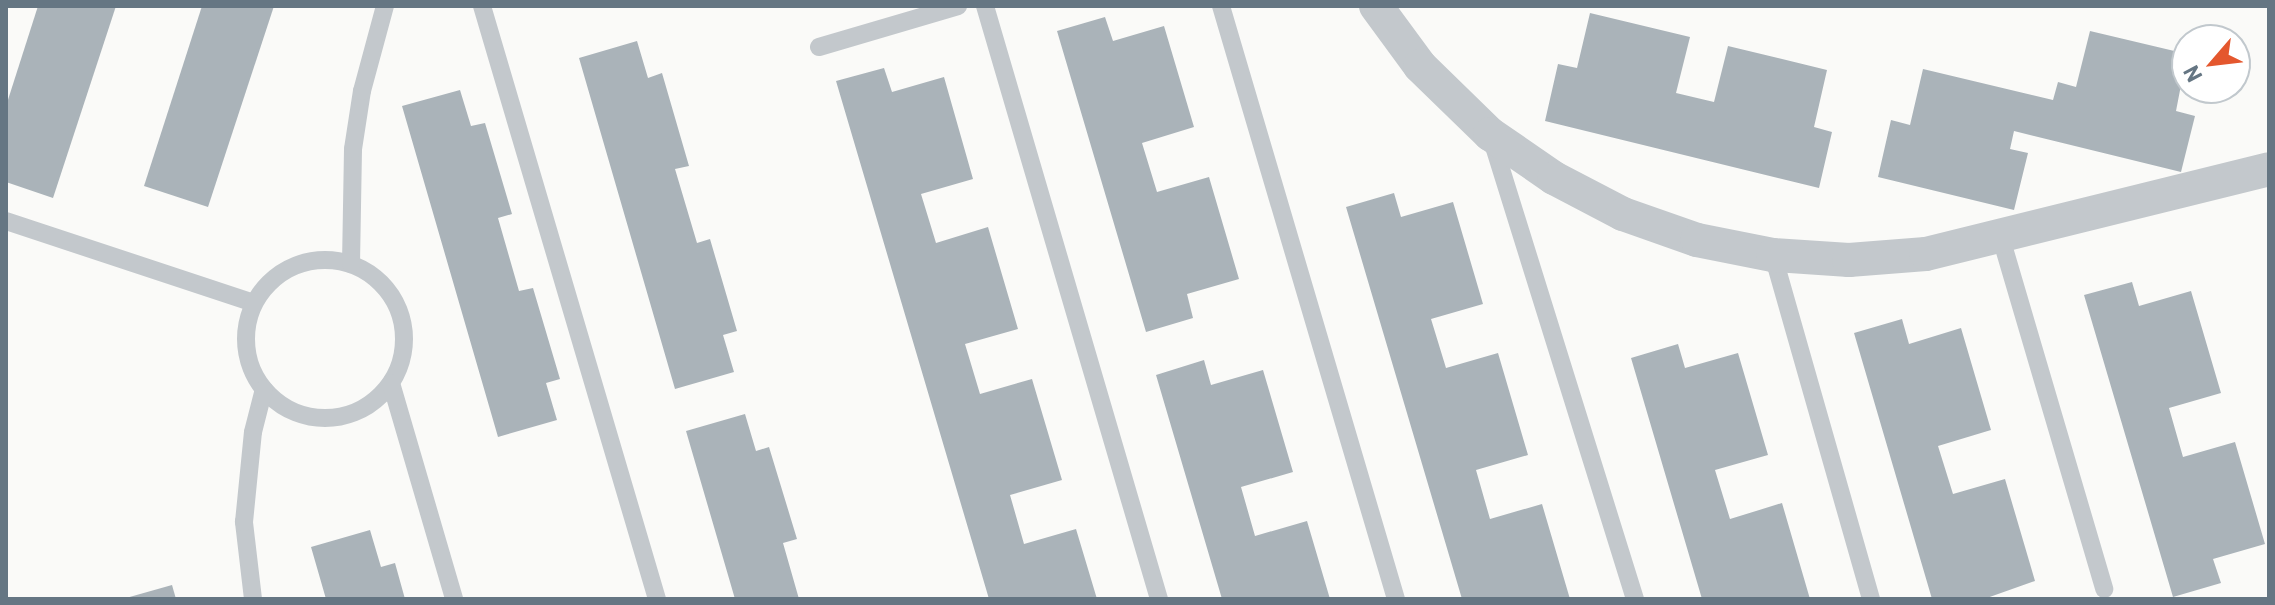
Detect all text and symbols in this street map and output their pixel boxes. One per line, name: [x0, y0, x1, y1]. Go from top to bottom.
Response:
north arrow: [2171, 24, 2251, 104]
text: N: [2177, 62, 2206, 87]

